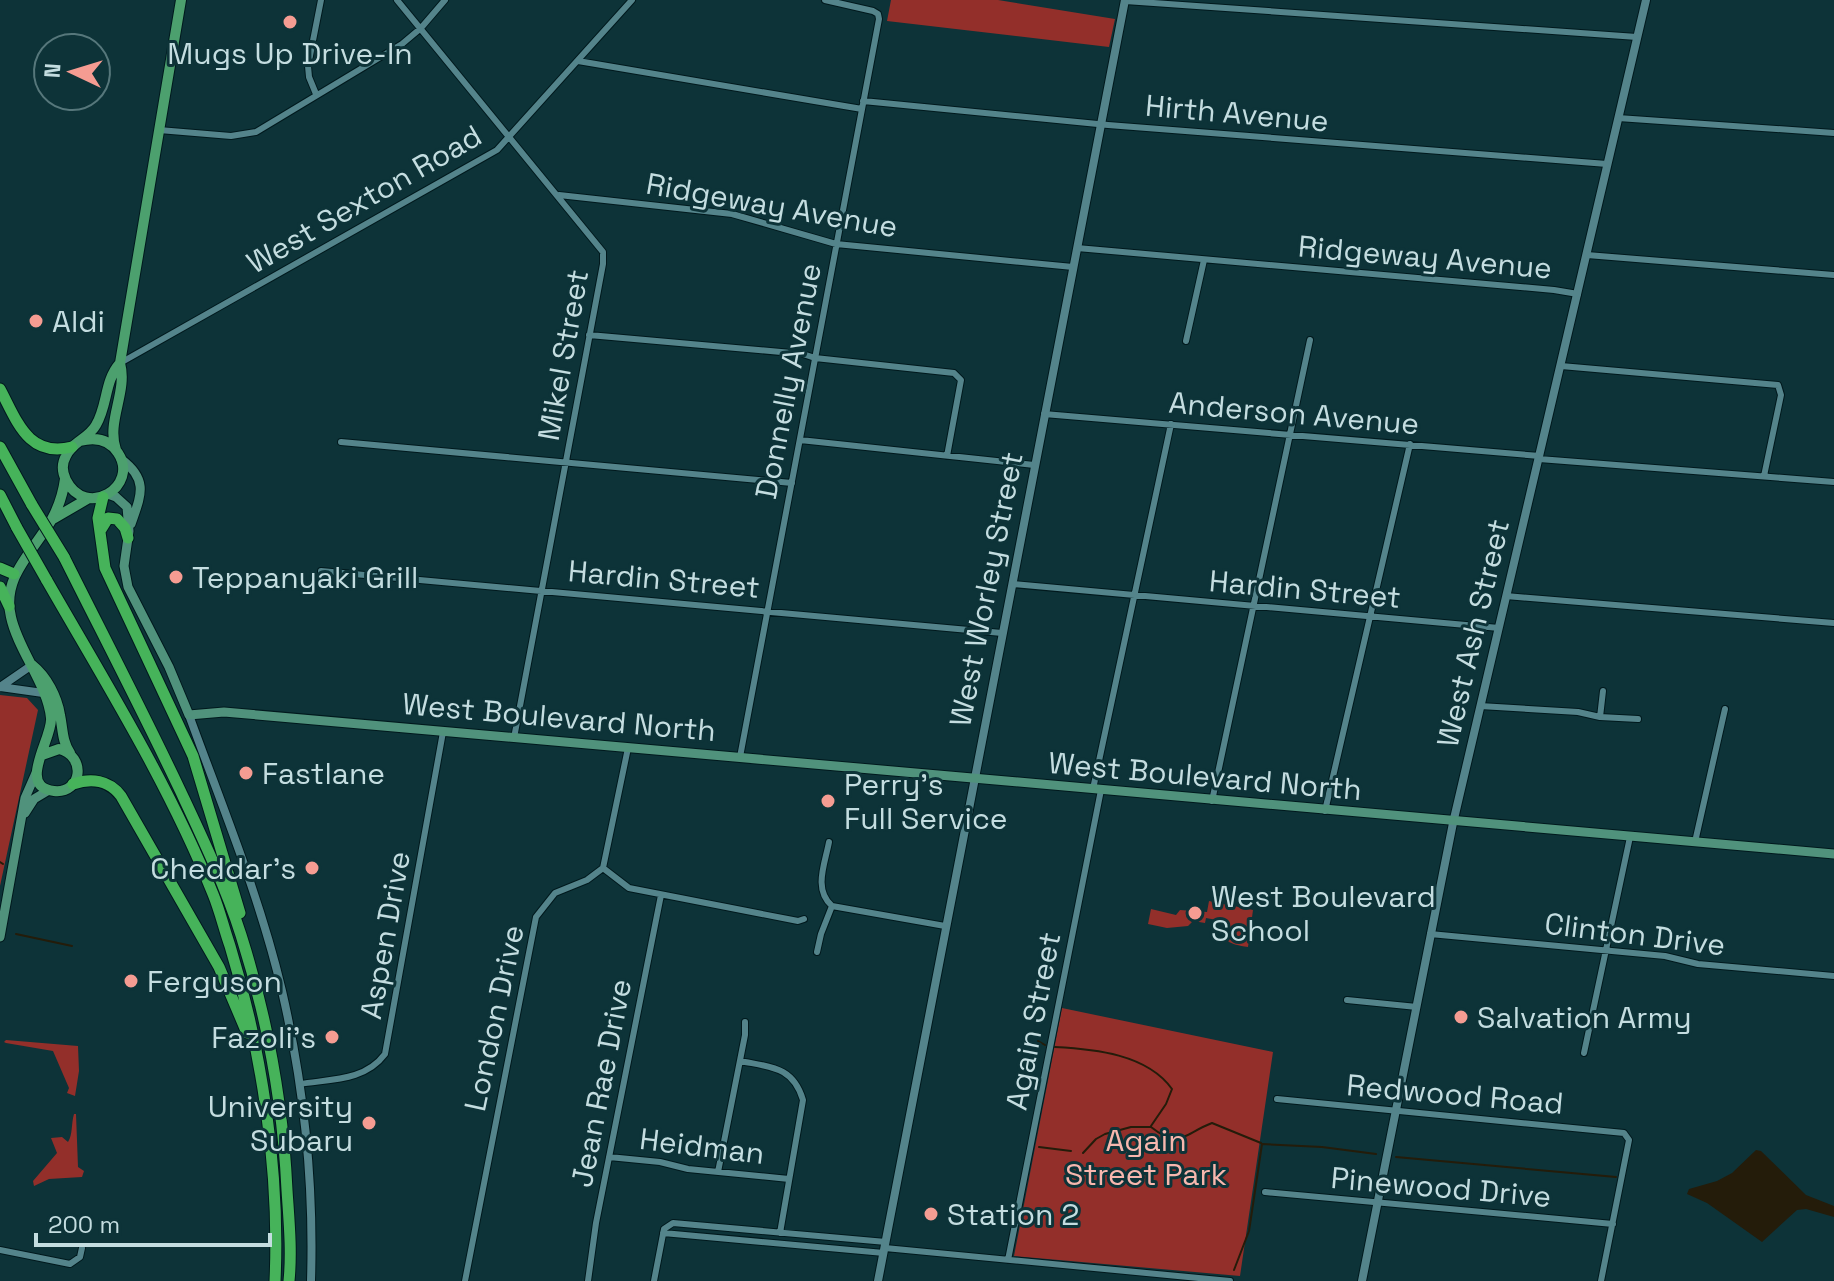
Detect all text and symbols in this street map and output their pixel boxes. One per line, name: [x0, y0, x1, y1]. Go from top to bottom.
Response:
marker: Mugs Up Drive-In: [281, 13, 299, 31]
north arrow: [32, 32, 112, 112]
place label: Mugs Up Drive-In: [167, 34, 413, 73]
text: N: [38, 62, 67, 79]
street label: Hirth Avenue: [1144, 86, 1330, 140]
street label: West Sexton Road: [239, 116, 489, 282]
street label: Ridgeway Avenue: [643, 164, 901, 246]
street label: Ridgeway Avenue: [1296, 226, 1554, 288]
street label: Donnelly Avenue: [746, 260, 830, 502]
street label: Mikel Street: [529, 266, 597, 444]
place label: Aldi: [52, 302, 105, 341]
marker: Aldi: [27, 312, 45, 330]
street label: Anderson Avenue: [1167, 383, 1421, 443]
street label: West Worley Street: [940, 448, 1032, 730]
street label: West Ash Street: [1428, 515, 1518, 751]
street label: Hardin Street: [567, 551, 761, 607]
place label: Teppanyaki Grill: [192, 558, 418, 597]
street label: Hardin Street: [1208, 561, 1402, 617]
marker: Teppanyaki Grill: [167, 568, 185, 586]
street label: West Boulevard North: [401, 684, 717, 750]
street label: West Boulevard North: [1047, 743, 1363, 809]
place label: Fastlane: [262, 754, 385, 793]
marker: Fastlane: [237, 764, 255, 782]
place label: Perry's Full Service: [844, 765, 1008, 838]
marker: Perry's Full Service: [819, 792, 837, 810]
street label: Aspen Drive: [351, 848, 419, 1022]
place label: Cheddar's: [150, 849, 296, 888]
marker: Cheddar's: [303, 859, 321, 877]
place label: West Boulevard School: [1211, 877, 1436, 950]
marker: West Boulevard School: [1186, 904, 1204, 922]
street label: Clinton Drive: [1542, 904, 1728, 964]
street label: London Drive: [455, 921, 533, 1115]
street label: Again Street: [997, 929, 1069, 1113]
place label: Ferguson: [147, 962, 282, 1001]
marker: Ferguson: [122, 972, 140, 990]
street label: Jean Rae Drive: [562, 976, 640, 1190]
place label: Salvation Army: [1477, 998, 1692, 1037]
marker: Salvation Army: [1452, 1008, 1470, 1026]
place label: Fazoli's: [211, 1018, 316, 1057]
marker: Fazoli's: [323, 1028, 341, 1046]
street label: Redwood Road: [1345, 1065, 1565, 1123]
place label: University Subaru: [208, 1087, 353, 1160]
marker: University Subaru: [360, 1114, 378, 1132]
street label: Heidman: [637, 1119, 767, 1173]
park label: Again Street Park: [1065, 1121, 1227, 1194]
street label: Pinewood Drive: [1329, 1158, 1553, 1216]
place label: Station 2: [947, 1195, 1079, 1234]
scale bar: [36, 1197, 270, 1247]
marker: Station 2: [922, 1205, 940, 1223]
text: 200 m: [48, 1209, 120, 1240]

